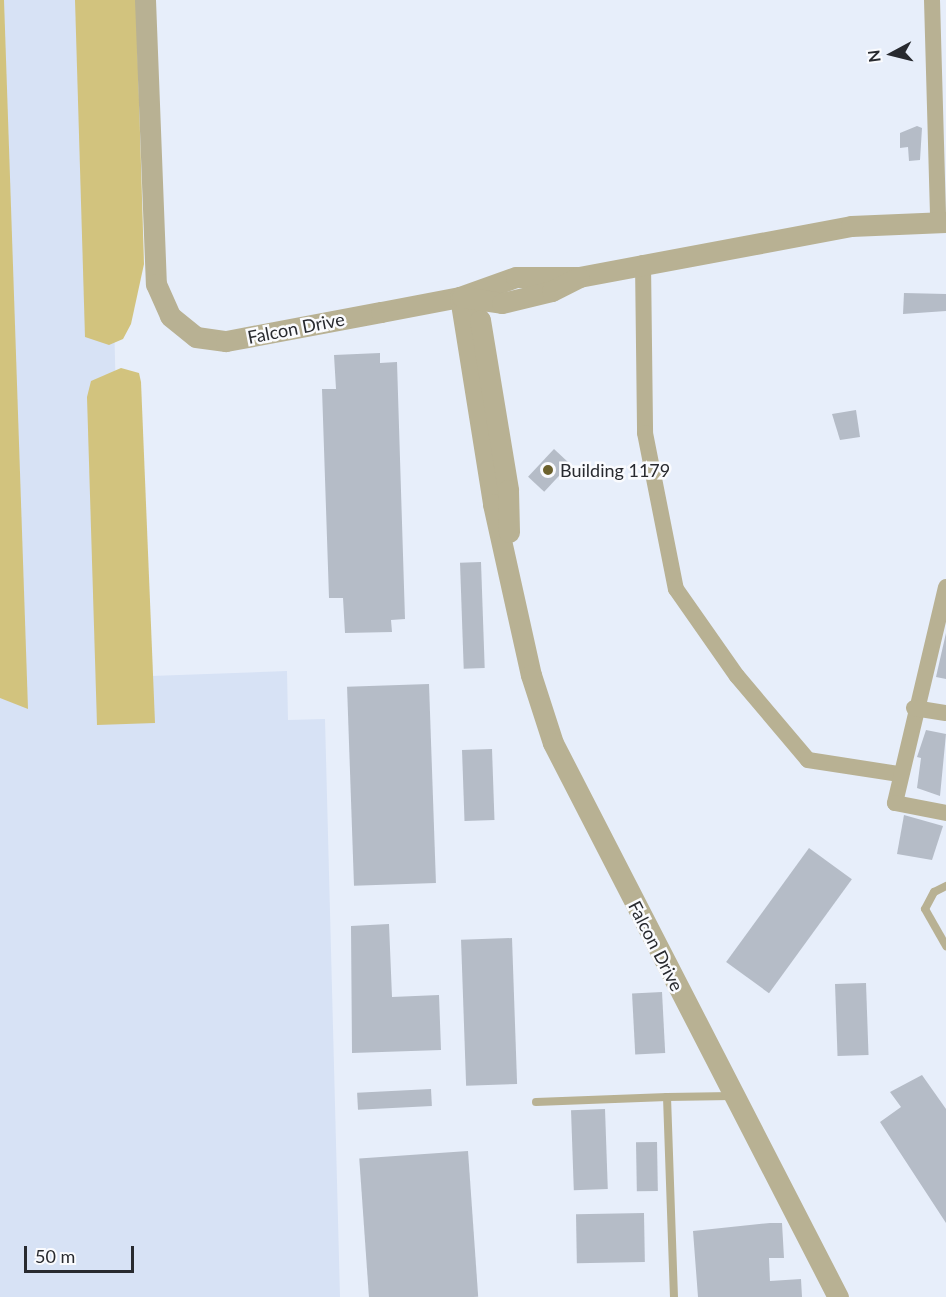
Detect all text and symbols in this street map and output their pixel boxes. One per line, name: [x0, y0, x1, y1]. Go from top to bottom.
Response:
north arrow: [862, 24, 922, 84]
text: N: [863, 49, 884, 64]
street label: Falcon Drive: [246, 308, 346, 348]
place label: Building 1179: [560, 459, 670, 481]
marker: Building 1179: [541, 463, 555, 477]
street label: Falcon Drive: [624, 897, 688, 995]
scale bar: [27, 1234, 136, 1272]
text: 50 m: [35, 1245, 75, 1267]

